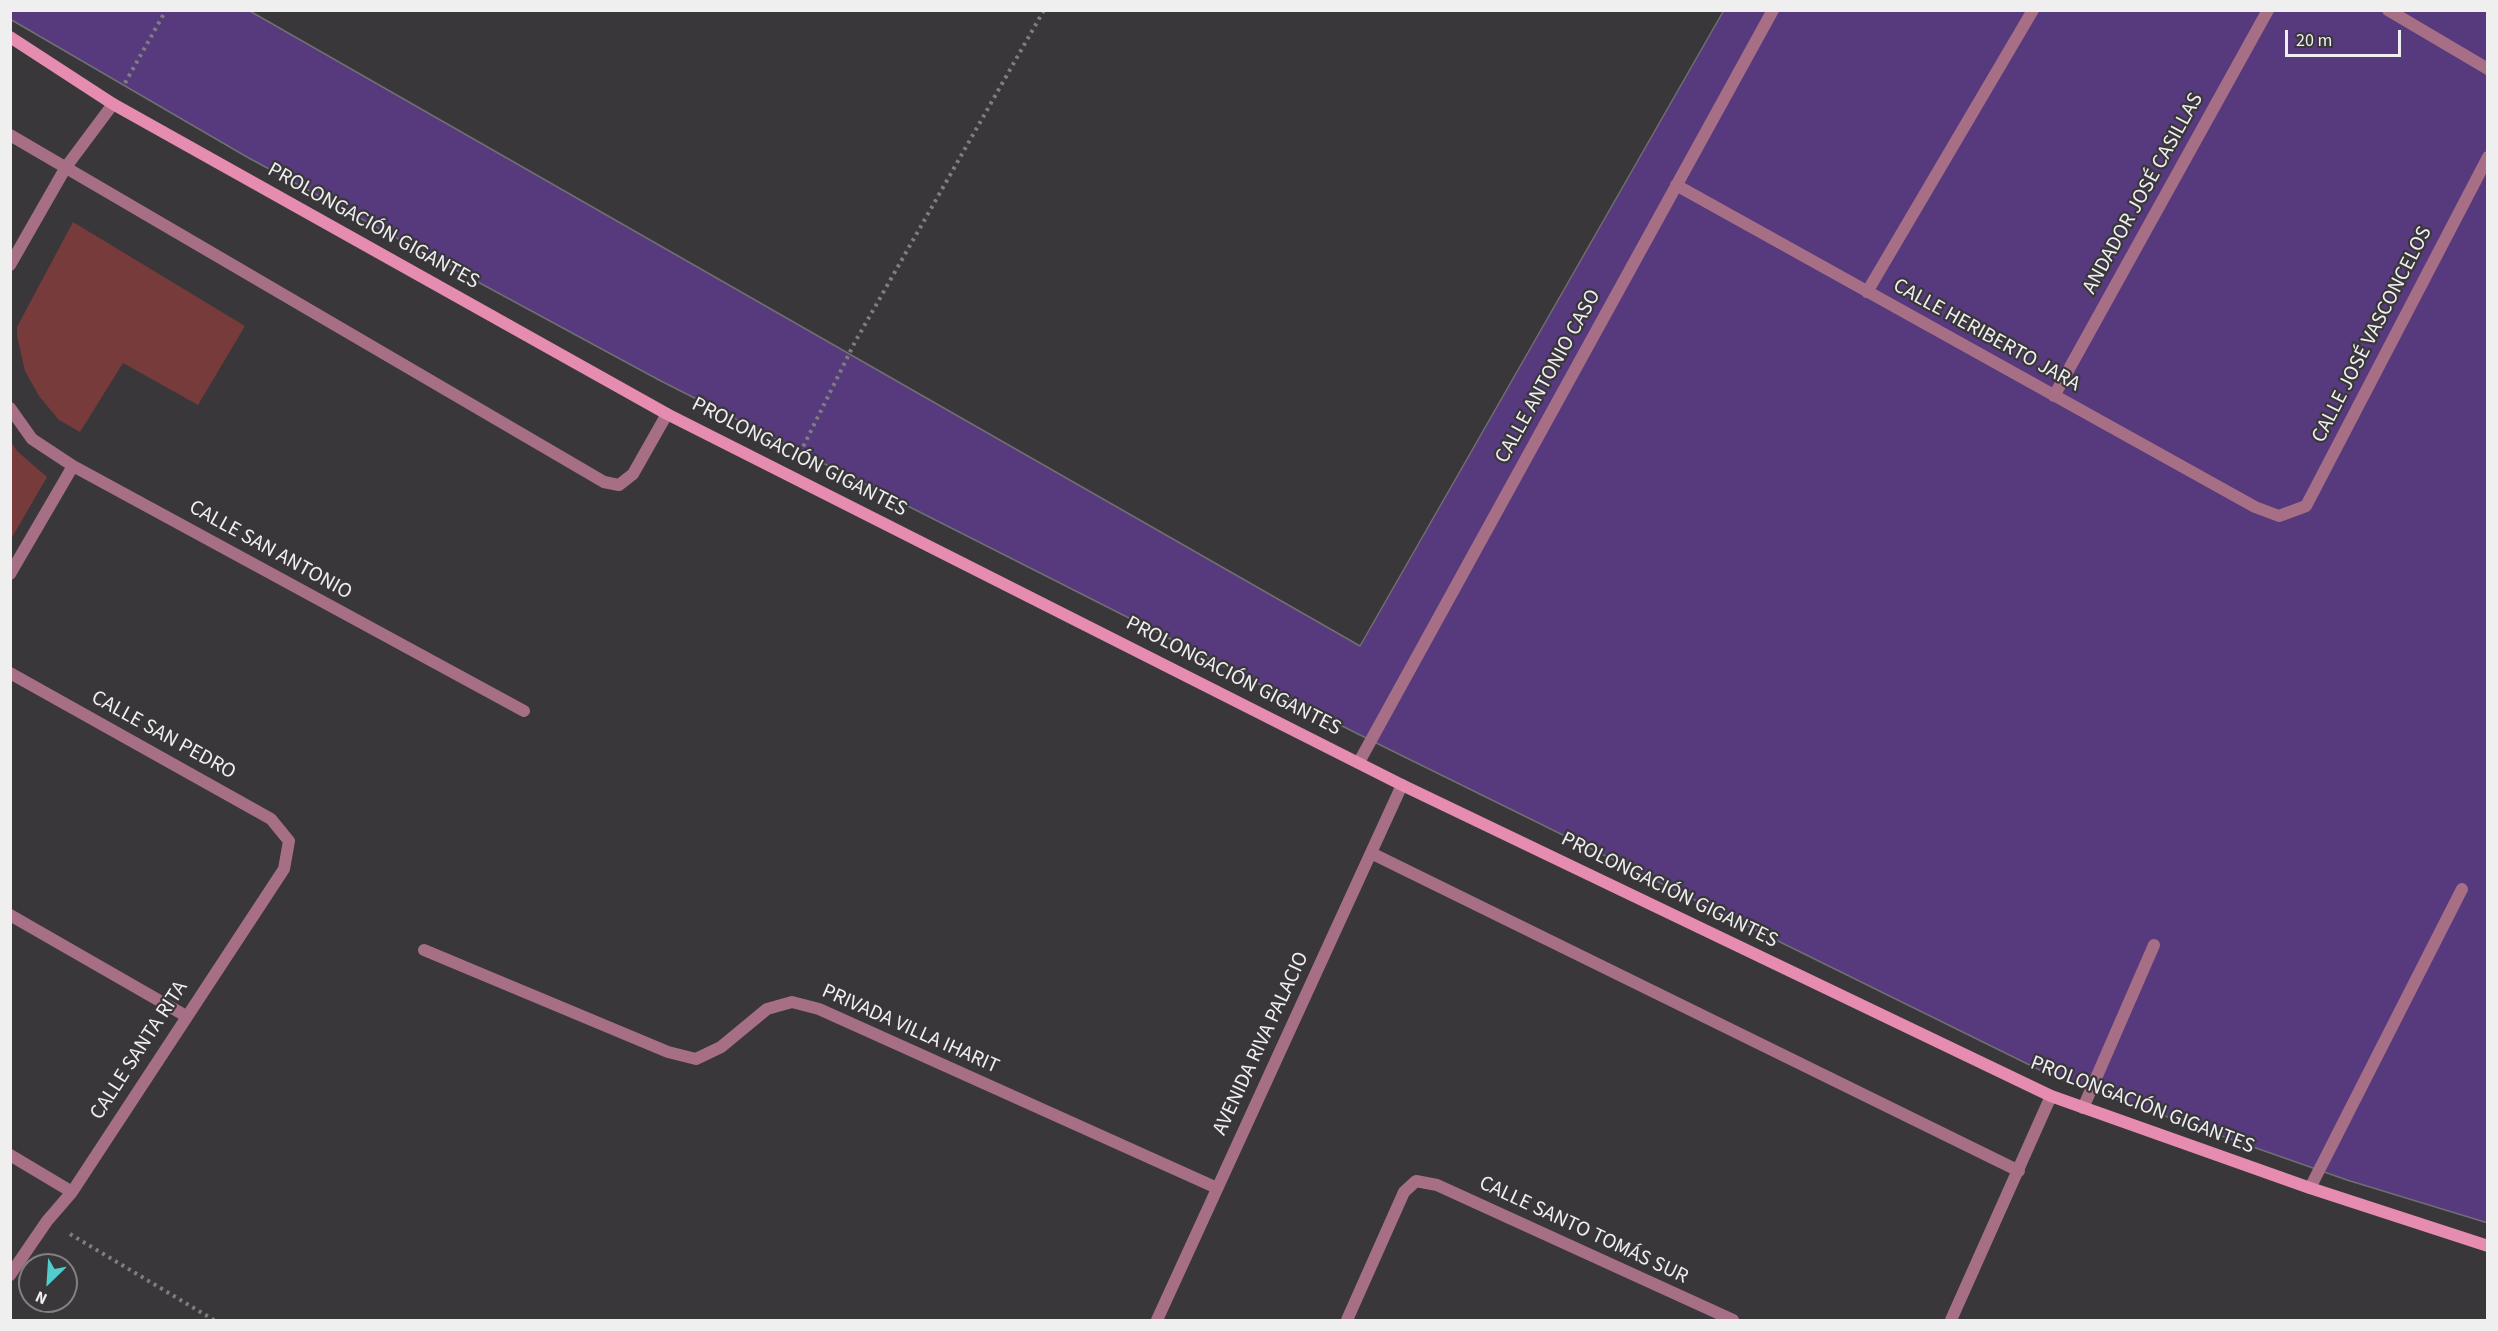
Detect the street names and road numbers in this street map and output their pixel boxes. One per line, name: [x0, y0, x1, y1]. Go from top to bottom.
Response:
street label: ANDADOR JOSÉ CASILLAS: [2078, 89, 2210, 299]
street label: PROLONGACIÓN GIGANTES: [263, 158, 483, 296]
street label: CALLE JOSÉ VASCONCELOS: [2307, 223, 2439, 447]
street label: CALLE HERIBERTO JARA: [1888, 274, 2084, 398]
street label: CALLE ANTONIO CASO: [1491, 286, 1607, 468]
street label: PROLONGACIÓN GIGANTES: [687, 393, 911, 523]
street label: CALLE SAN ANTONIO: [184, 496, 356, 606]
street label: PROLONGACIÓN GIGANTES: [1121, 612, 1345, 742]
street label: CALLE SAN PEDRO: [86, 686, 240, 786]
street label: PROLONGACIÓN GIGANTES: [1556, 827, 1782, 955]
street label: AVENIDA RIVA PALACIO: [1208, 948, 1316, 1140]
street label: CALLE SANTA RITA: [86, 977, 194, 1125]
street label: PRIVADA VILLA IHARIT: [817, 980, 1003, 1080]
street label: PROLONGACIÓN GIGANTES: [2026, 1052, 2258, 1160]
street label: CALLE SANTO TOMÁS SUR: [1474, 1171, 1692, 1291]

